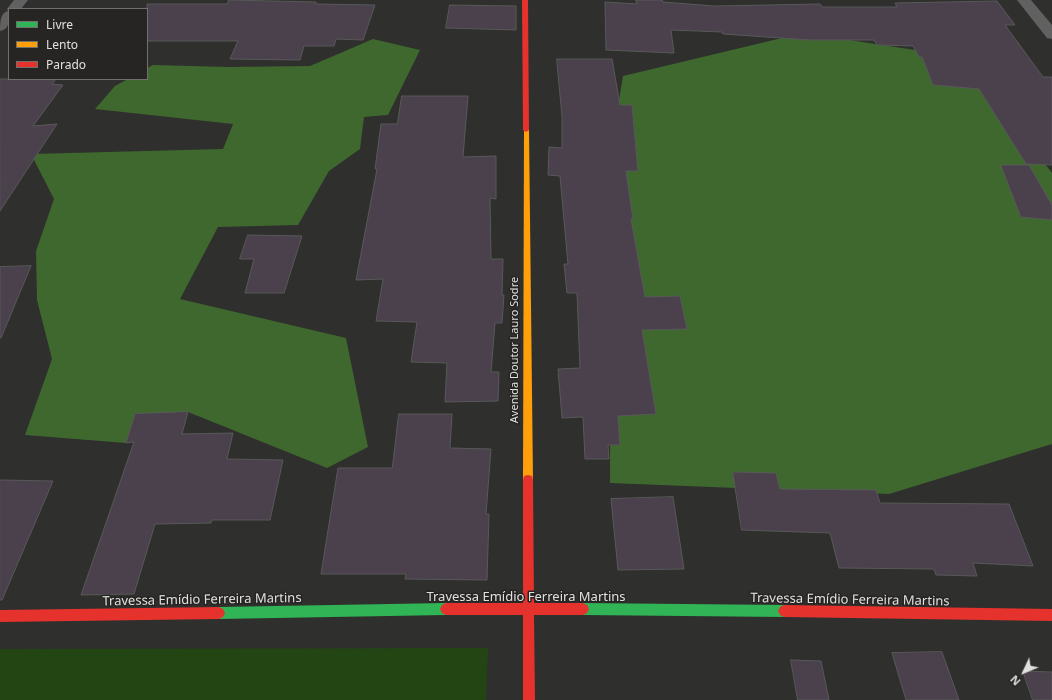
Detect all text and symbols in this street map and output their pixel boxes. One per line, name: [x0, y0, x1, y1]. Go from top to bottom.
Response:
legend: [8, 8, 148, 80]
text: Livre: [46, 16, 73, 33]
text: Lento: [46, 36, 78, 53]
text: Parado: [46, 56, 86, 73]
street label: Avenida Doutor Lauro Sodre: [508, 277, 522, 423]
street label: Travessa Emídio Ferreira Martins: [426, 589, 626, 605]
street label: Travessa Emídio Ferreira Martins: [102, 590, 302, 610]
street label: Travessa Emídio Ferreira Martins: [750, 590, 950, 610]
north arrow: [1004, 652, 1044, 692]
text: N: [1007, 672, 1024, 689]

